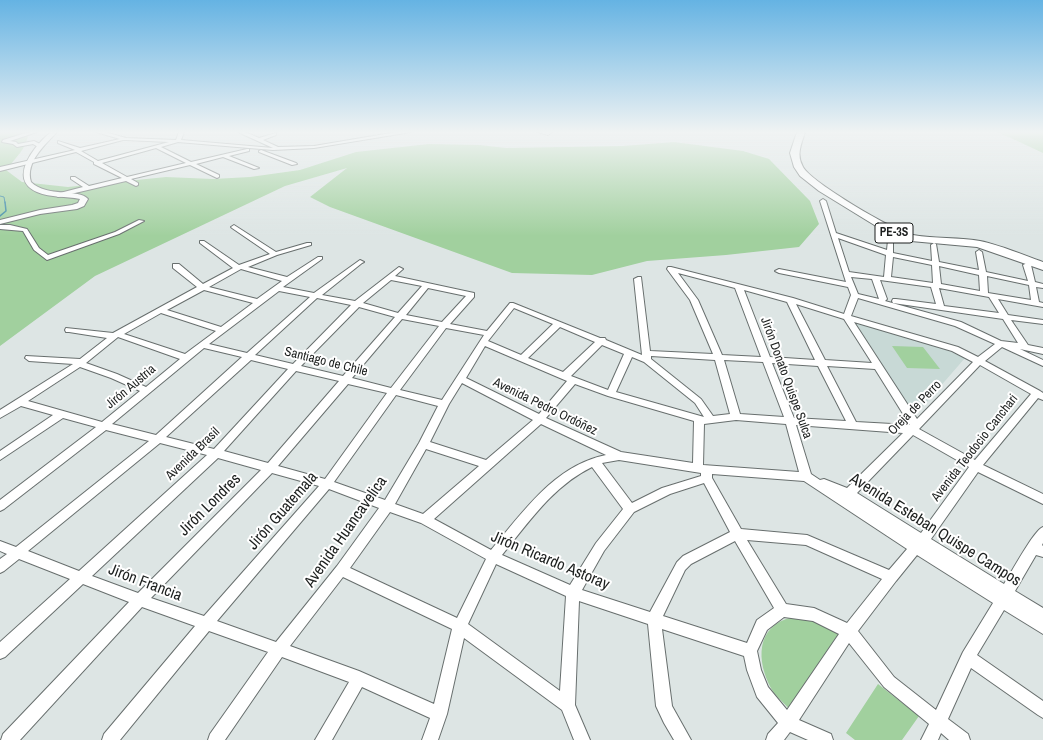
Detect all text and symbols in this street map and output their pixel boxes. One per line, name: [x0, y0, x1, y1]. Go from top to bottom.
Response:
road number: PE-3S: [875, 223, 913, 243]
street label: Jirón Donato Quispe Sulca: [757, 315, 815, 441]
street label: Santiago de Chile: [283, 344, 369, 380]
street label: Jirón Austria: [103, 362, 159, 412]
street label: Avenida Pedro Ordóñez: [490, 375, 600, 439]
street label: Oreja de Perro: [885, 377, 945, 439]
street label: Avenida Teodocio Canchari: [928, 391, 1022, 505]
street label: Avenida Brasil: [163, 424, 223, 484]
street label: Jirón Guatemala: [244, 468, 322, 554]
street label: Avenida Esteban Quispe Campos: [846, 469, 1024, 591]
street label: Jirón Londres: [175, 470, 245, 540]
street label: Avenida Huancavelica: [301, 473, 391, 591]
street label: Jirón Ricardo Astoray: [488, 527, 612, 595]
street label: Jirón Francia: [105, 560, 185, 606]

